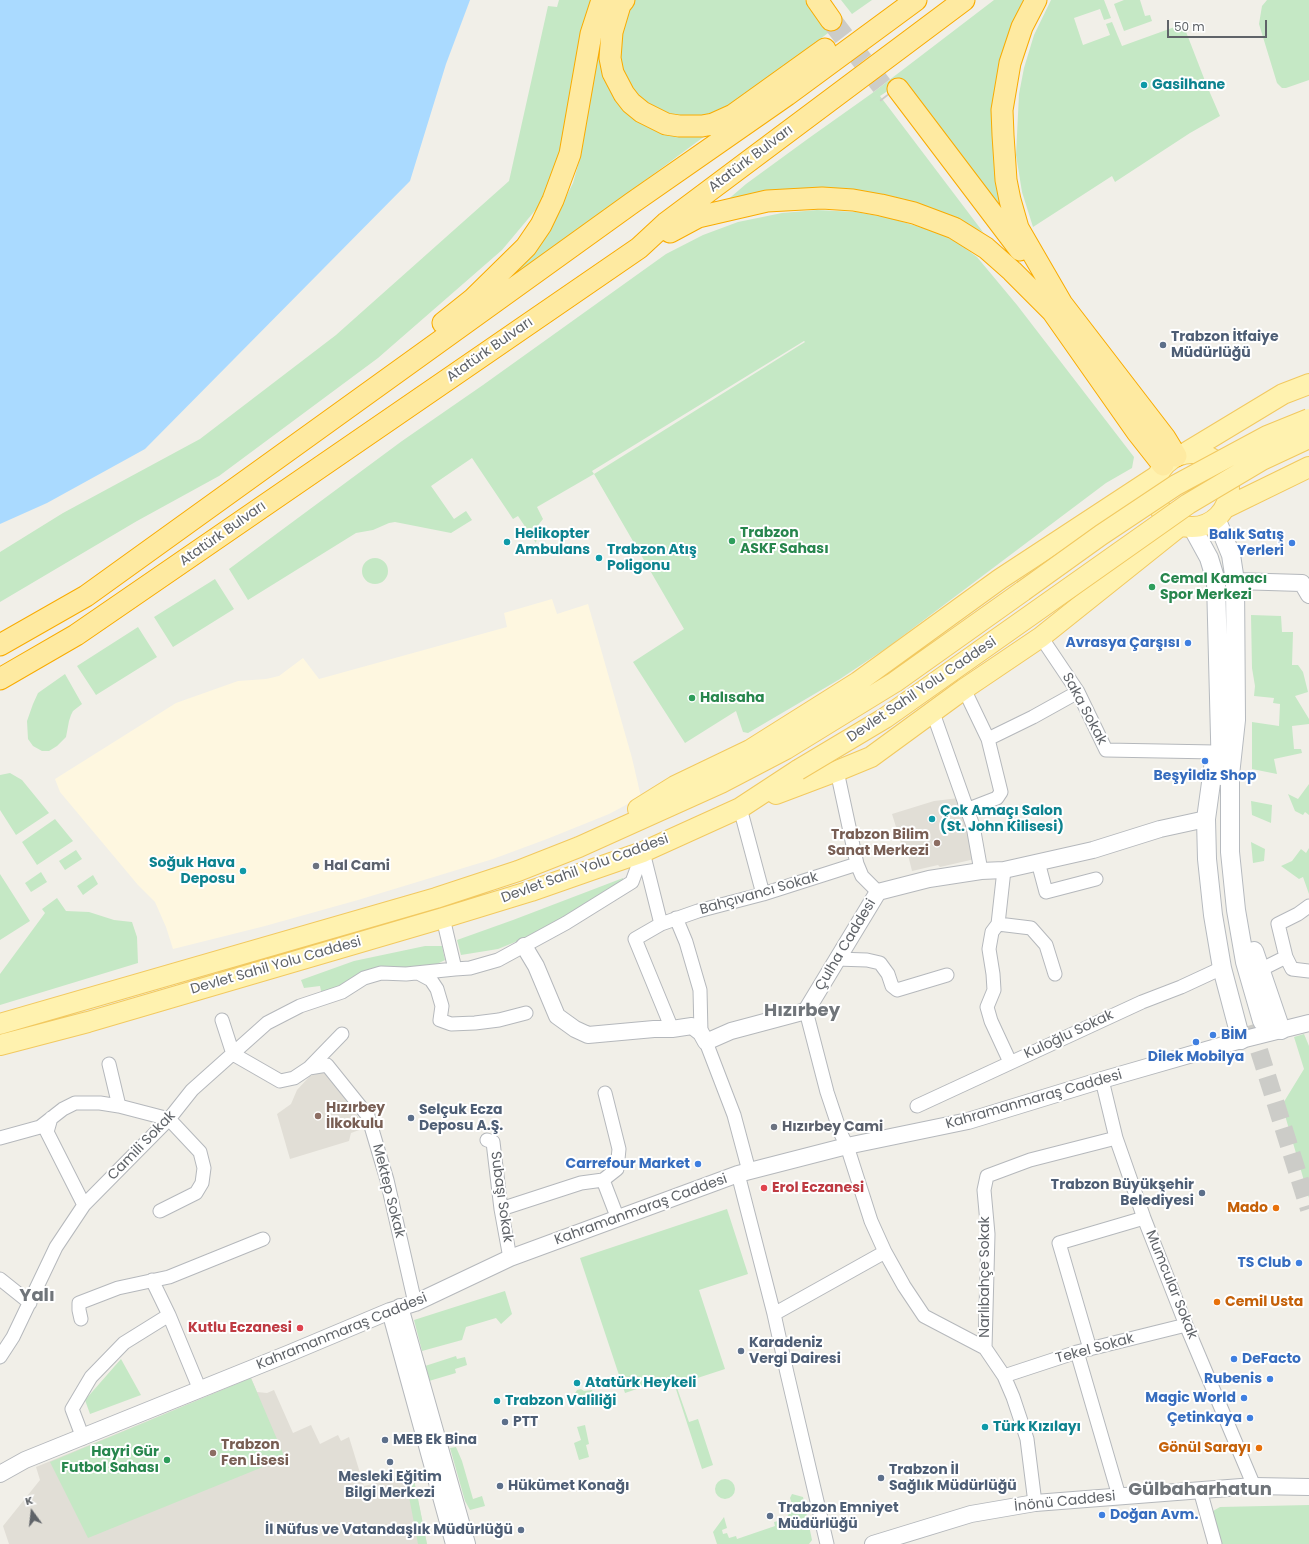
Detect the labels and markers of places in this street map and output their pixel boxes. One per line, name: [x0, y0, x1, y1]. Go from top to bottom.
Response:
place label: Gasilhane: [1152, 77, 1225, 93]
marker: Gasilhane: [1139, 80, 1149, 90]
place label: Trabzon İtfaiye Müdürlüğü: [1171, 329, 1279, 362]
marker: Trabzon İtfaiye Müdürlüğü: [1158, 340, 1168, 350]
place label: Trabzon ASKF Sahası: [740, 525, 829, 558]
place label: Helikopter Ambulans: [515, 526, 590, 558]
place label: Balık Satış Yerleri: [1209, 527, 1284, 560]
marker: Trabzon ASKF Sahası: [727, 536, 737, 546]
marker: Helikopter Ambulans: [502, 537, 512, 547]
marker: Balık Satış Yerleri: [1287, 538, 1297, 548]
place label: Trabzon Atış Poligonu: [607, 542, 697, 574]
marker: Trabzon Atış Poligonu: [594, 553, 604, 563]
place label: Cemal Kamacı Spor Merkezi: [1160, 571, 1267, 604]
marker: Cemal Kamacı Spor Merkezi: [1147, 582, 1157, 592]
place label: Avrasya Çarşısı: [1066, 635, 1180, 651]
marker: Avrasya Çarşısı: [1183, 638, 1193, 648]
place label: Halısaha: [700, 690, 765, 706]
marker: Halısaha: [687, 693, 697, 703]
marker: Beşyildiz Shop: [1200, 756, 1210, 766]
place label: Beşyildiz Shop: [1154, 768, 1256, 784]
place label: Çok Amaçı Salon (St. John Kilisesi): [940, 803, 1064, 836]
marker: Çok Amaçı Salon (St. John Kilisesi): [927, 814, 937, 824]
place label: Trabzon Bilim Sanat Merkezi: [827, 827, 929, 860]
marker: Trabzon Bilim Sanat Merkezi: [932, 838, 942, 848]
place label: Soğuk Hava Deposu: [149, 855, 235, 888]
place label: Hal Cami: [324, 858, 390, 874]
marker: Hal Cami: [311, 861, 321, 871]
marker: Soğuk Hava Deposu: [238, 866, 248, 876]
place label: BİM: [1221, 1027, 1247, 1043]
marker: BİM: [1208, 1030, 1218, 1040]
marker: Dilek Mobilya: [1191, 1037, 1201, 1047]
place label: Dilek Mobilya: [1148, 1049, 1244, 1065]
place label: Hızırbey İlkokulu: [326, 1100, 385, 1132]
place label: Selçuk Ecza Deposu A.Ş.: [419, 1102, 503, 1134]
marker: Hızırbey İlkokulu: [313, 1111, 323, 1121]
marker: Selçuk Ecza Deposu A.Ş.: [406, 1113, 416, 1123]
place label: Hızırbey Cami: [782, 1119, 883, 1135]
marker: Hızırbey Cami: [769, 1122, 779, 1132]
place label: Carrefour Market: [566, 1156, 690, 1172]
marker: Carrefour Market: [693, 1159, 703, 1169]
place label: Trabzon Büyükşehir Belediyesi: [1051, 1177, 1194, 1210]
place label: Erol Eczanesi: [772, 1180, 864, 1196]
marker: Erol Eczanesi: [759, 1183, 769, 1193]
marker: Trabzon Büyükşehir Belediyesi: [1197, 1188, 1207, 1198]
place label: Mado: [1227, 1200, 1268, 1216]
marker: Mado: [1271, 1203, 1281, 1213]
place label: TS Club: [1237, 1255, 1291, 1271]
marker: TS Club: [1294, 1258, 1304, 1268]
place label: Cemil Usta: [1225, 1294, 1303, 1310]
marker: Cemil Usta: [1212, 1297, 1222, 1307]
place label: Kutlu Eczanesi: [188, 1320, 292, 1336]
marker: Kutlu Eczanesi: [295, 1323, 305, 1333]
place label: Karadeniz Vergi Dairesi: [749, 1335, 841, 1368]
marker: Karadeniz Vergi Dairesi: [736, 1346, 746, 1356]
place label: DeFacto: [1242, 1351, 1301, 1367]
marker: DeFacto: [1229, 1354, 1239, 1364]
place label: Rubenis: [1204, 1371, 1262, 1387]
marker: Rubenis: [1265, 1374, 1275, 1384]
place label: Atatürk Heykeli: [585, 1375, 696, 1391]
marker: Atatürk Heykeli: [572, 1378, 582, 1388]
place label: Magic World: [1145, 1390, 1236, 1406]
place label: Trabzon Valiliği: [505, 1393, 616, 1409]
marker: Magic World: [1239, 1393, 1249, 1403]
marker: Trabzon Valiliği: [492, 1396, 502, 1406]
place label: Çetinkaya: [1167, 1410, 1242, 1426]
marker: Çetinkaya: [1245, 1413, 1255, 1423]
place label: PTT: [513, 1414, 538, 1430]
marker: PTT: [500, 1417, 510, 1427]
place label: Türk Kızılayı: [993, 1419, 1081, 1435]
marker: Türk Kızılayı: [980, 1422, 990, 1432]
place label: MEB Ek Bina: [393, 1432, 477, 1448]
marker: MEB Ek Bina: [380, 1435, 390, 1445]
place label: Trabzon Fen Lisesi: [221, 1437, 289, 1470]
place label: Gönül Sarayı: [1158, 1440, 1251, 1456]
marker: Gönül Sarayı: [1254, 1443, 1264, 1453]
place label: Hayri Gür Futbol Sahası: [61, 1444, 159, 1476]
marker: Trabzon Fen Lisesi: [208, 1448, 218, 1458]
marker: Hayri Gür Futbol Sahası: [162, 1455, 172, 1465]
marker: Mesleki Eğitim Bilgi Merkezi: [385, 1457, 395, 1467]
place label: Trabzon İl Sağlık Müdürlüğü: [889, 1462, 1017, 1494]
place label: Mesleki Eğitim Bilgi Merkezi: [338, 1469, 442, 1502]
marker: Trabzon İl Sağlık Müdürlüğü: [876, 1473, 886, 1483]
place label: Hükümet Konağı: [508, 1478, 629, 1494]
marker: Hükümet Konağı: [495, 1481, 505, 1491]
place label: Trabzon Emniyet Müdürlüğü: [778, 1500, 899, 1532]
place label: Doğan Avm.: [1110, 1507, 1198, 1523]
marker: Doğan Avm.: [1097, 1510, 1107, 1520]
marker: Trabzon Emniyet Müdürlüğü: [765, 1511, 775, 1521]
place label: İl Nüfus ve Vatandaşlık Müdürlüğü: [265, 1522, 513, 1538]
marker: İl Nüfus ve Vatandaşlık Müdürlüğü: [516, 1525, 526, 1535]

